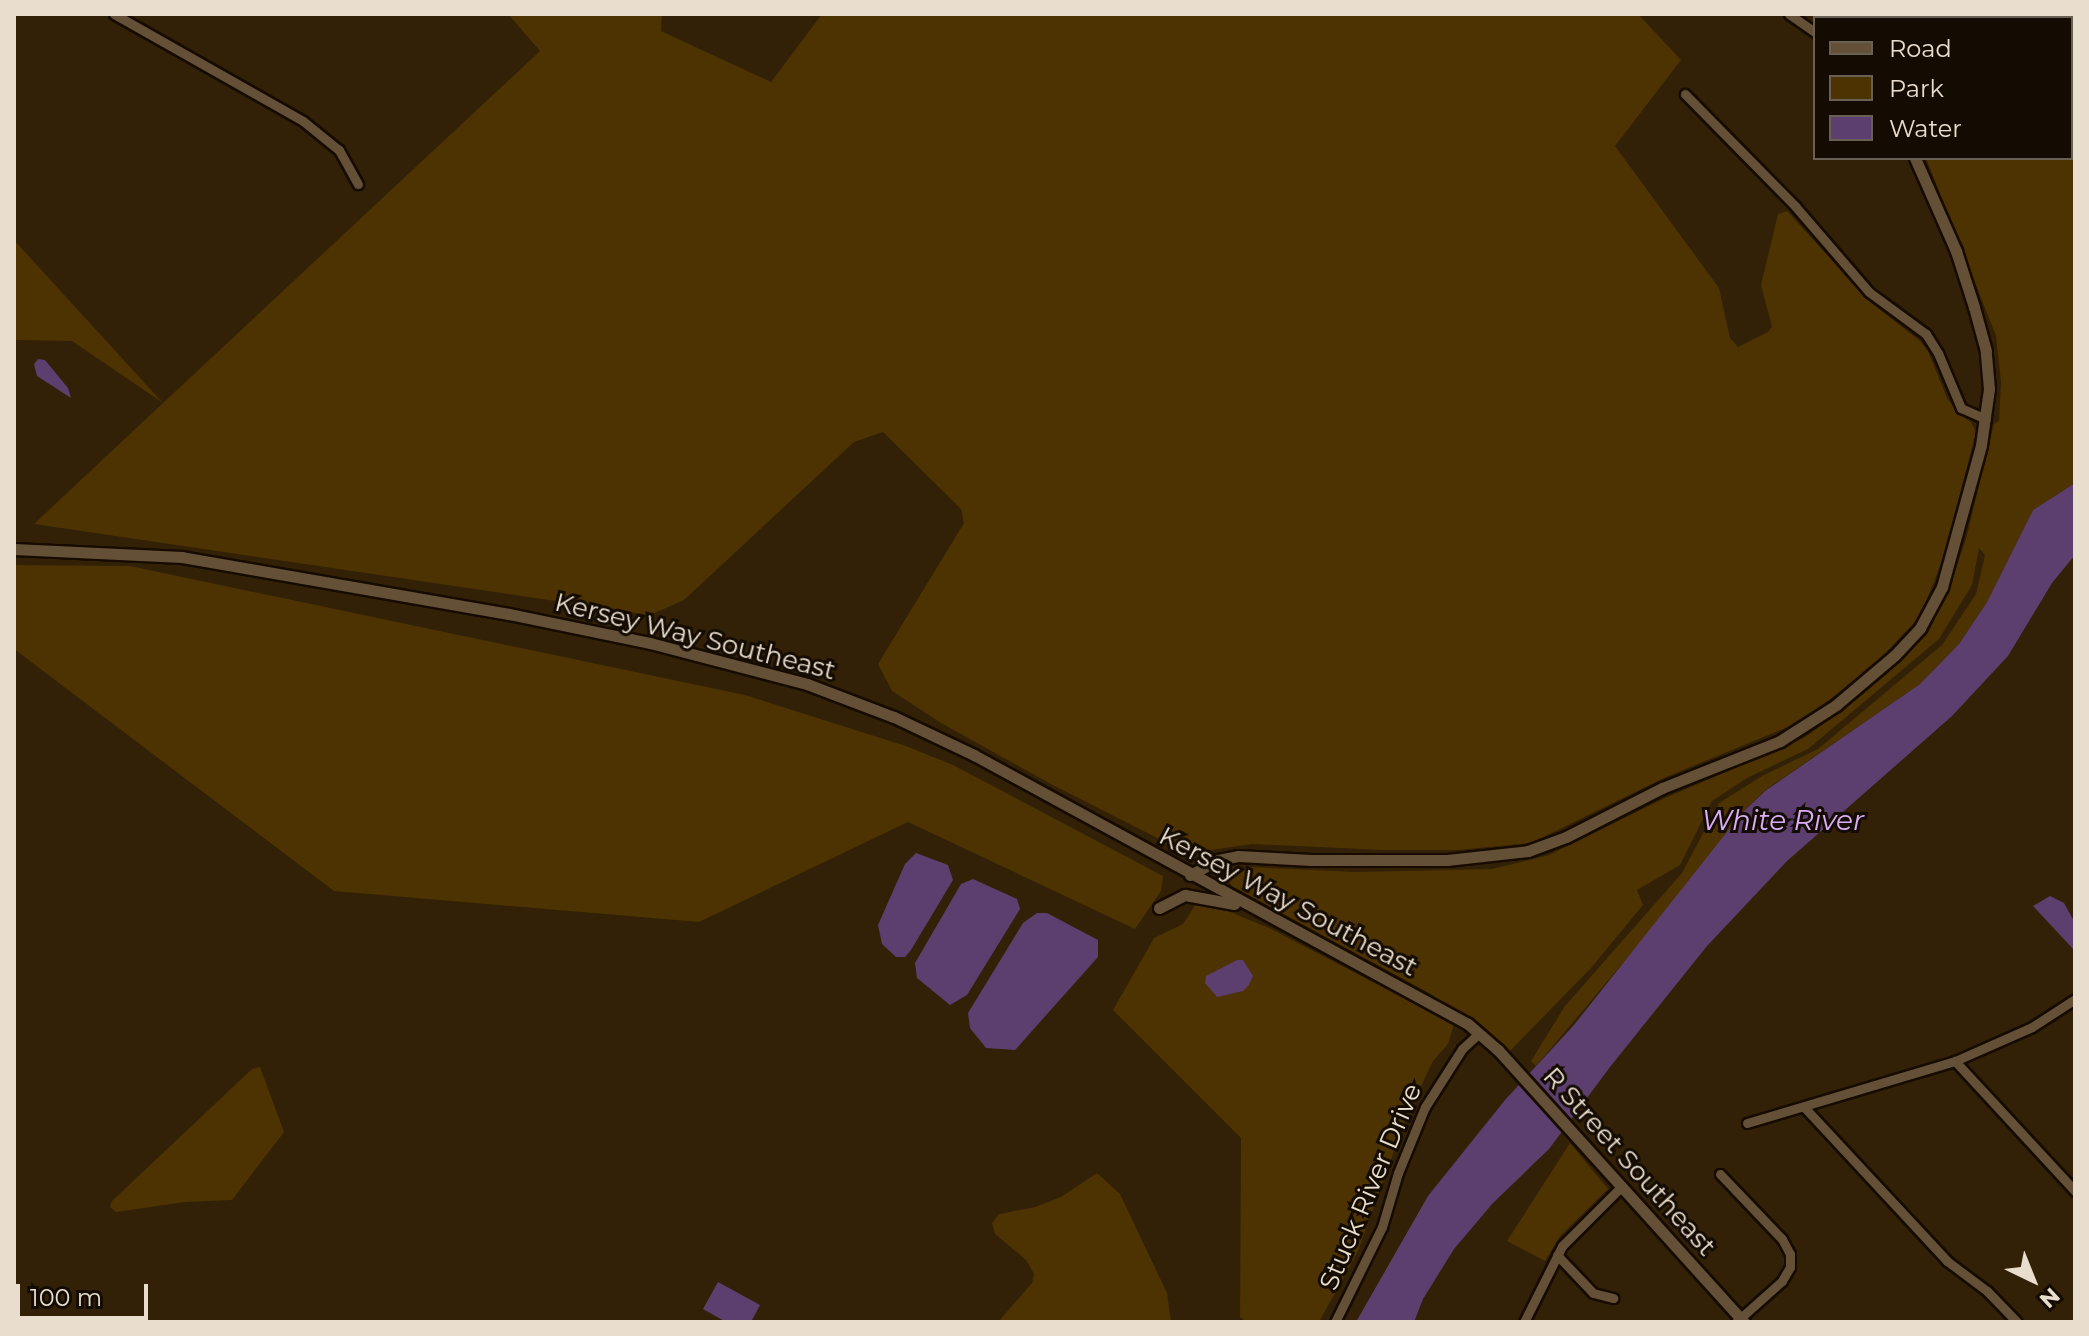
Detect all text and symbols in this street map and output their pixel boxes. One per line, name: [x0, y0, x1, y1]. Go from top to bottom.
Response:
legend: [1813, 16, 2073, 160]
text: Road: [1889, 34, 1952, 63]
text: Park: [1889, 74, 1944, 103]
text: Water: [1889, 114, 1962, 143]
street label: Kersey Way Southeast: [551, 587, 839, 687]
water label: White River: [1702, 803, 1864, 837]
street label: Kersey Way Southeast: [1154, 821, 1422, 983]
street label: R Street Southeast: [1536, 1061, 1722, 1263]
street label: Stuck River Drive: [1313, 1079, 1429, 1295]
north arrow: [1993, 1240, 2073, 1320]
scale bar: [20, 1268, 152, 1318]
text: N: [2034, 1282, 2065, 1314]
text: 100 m: [30, 1283, 102, 1312]

